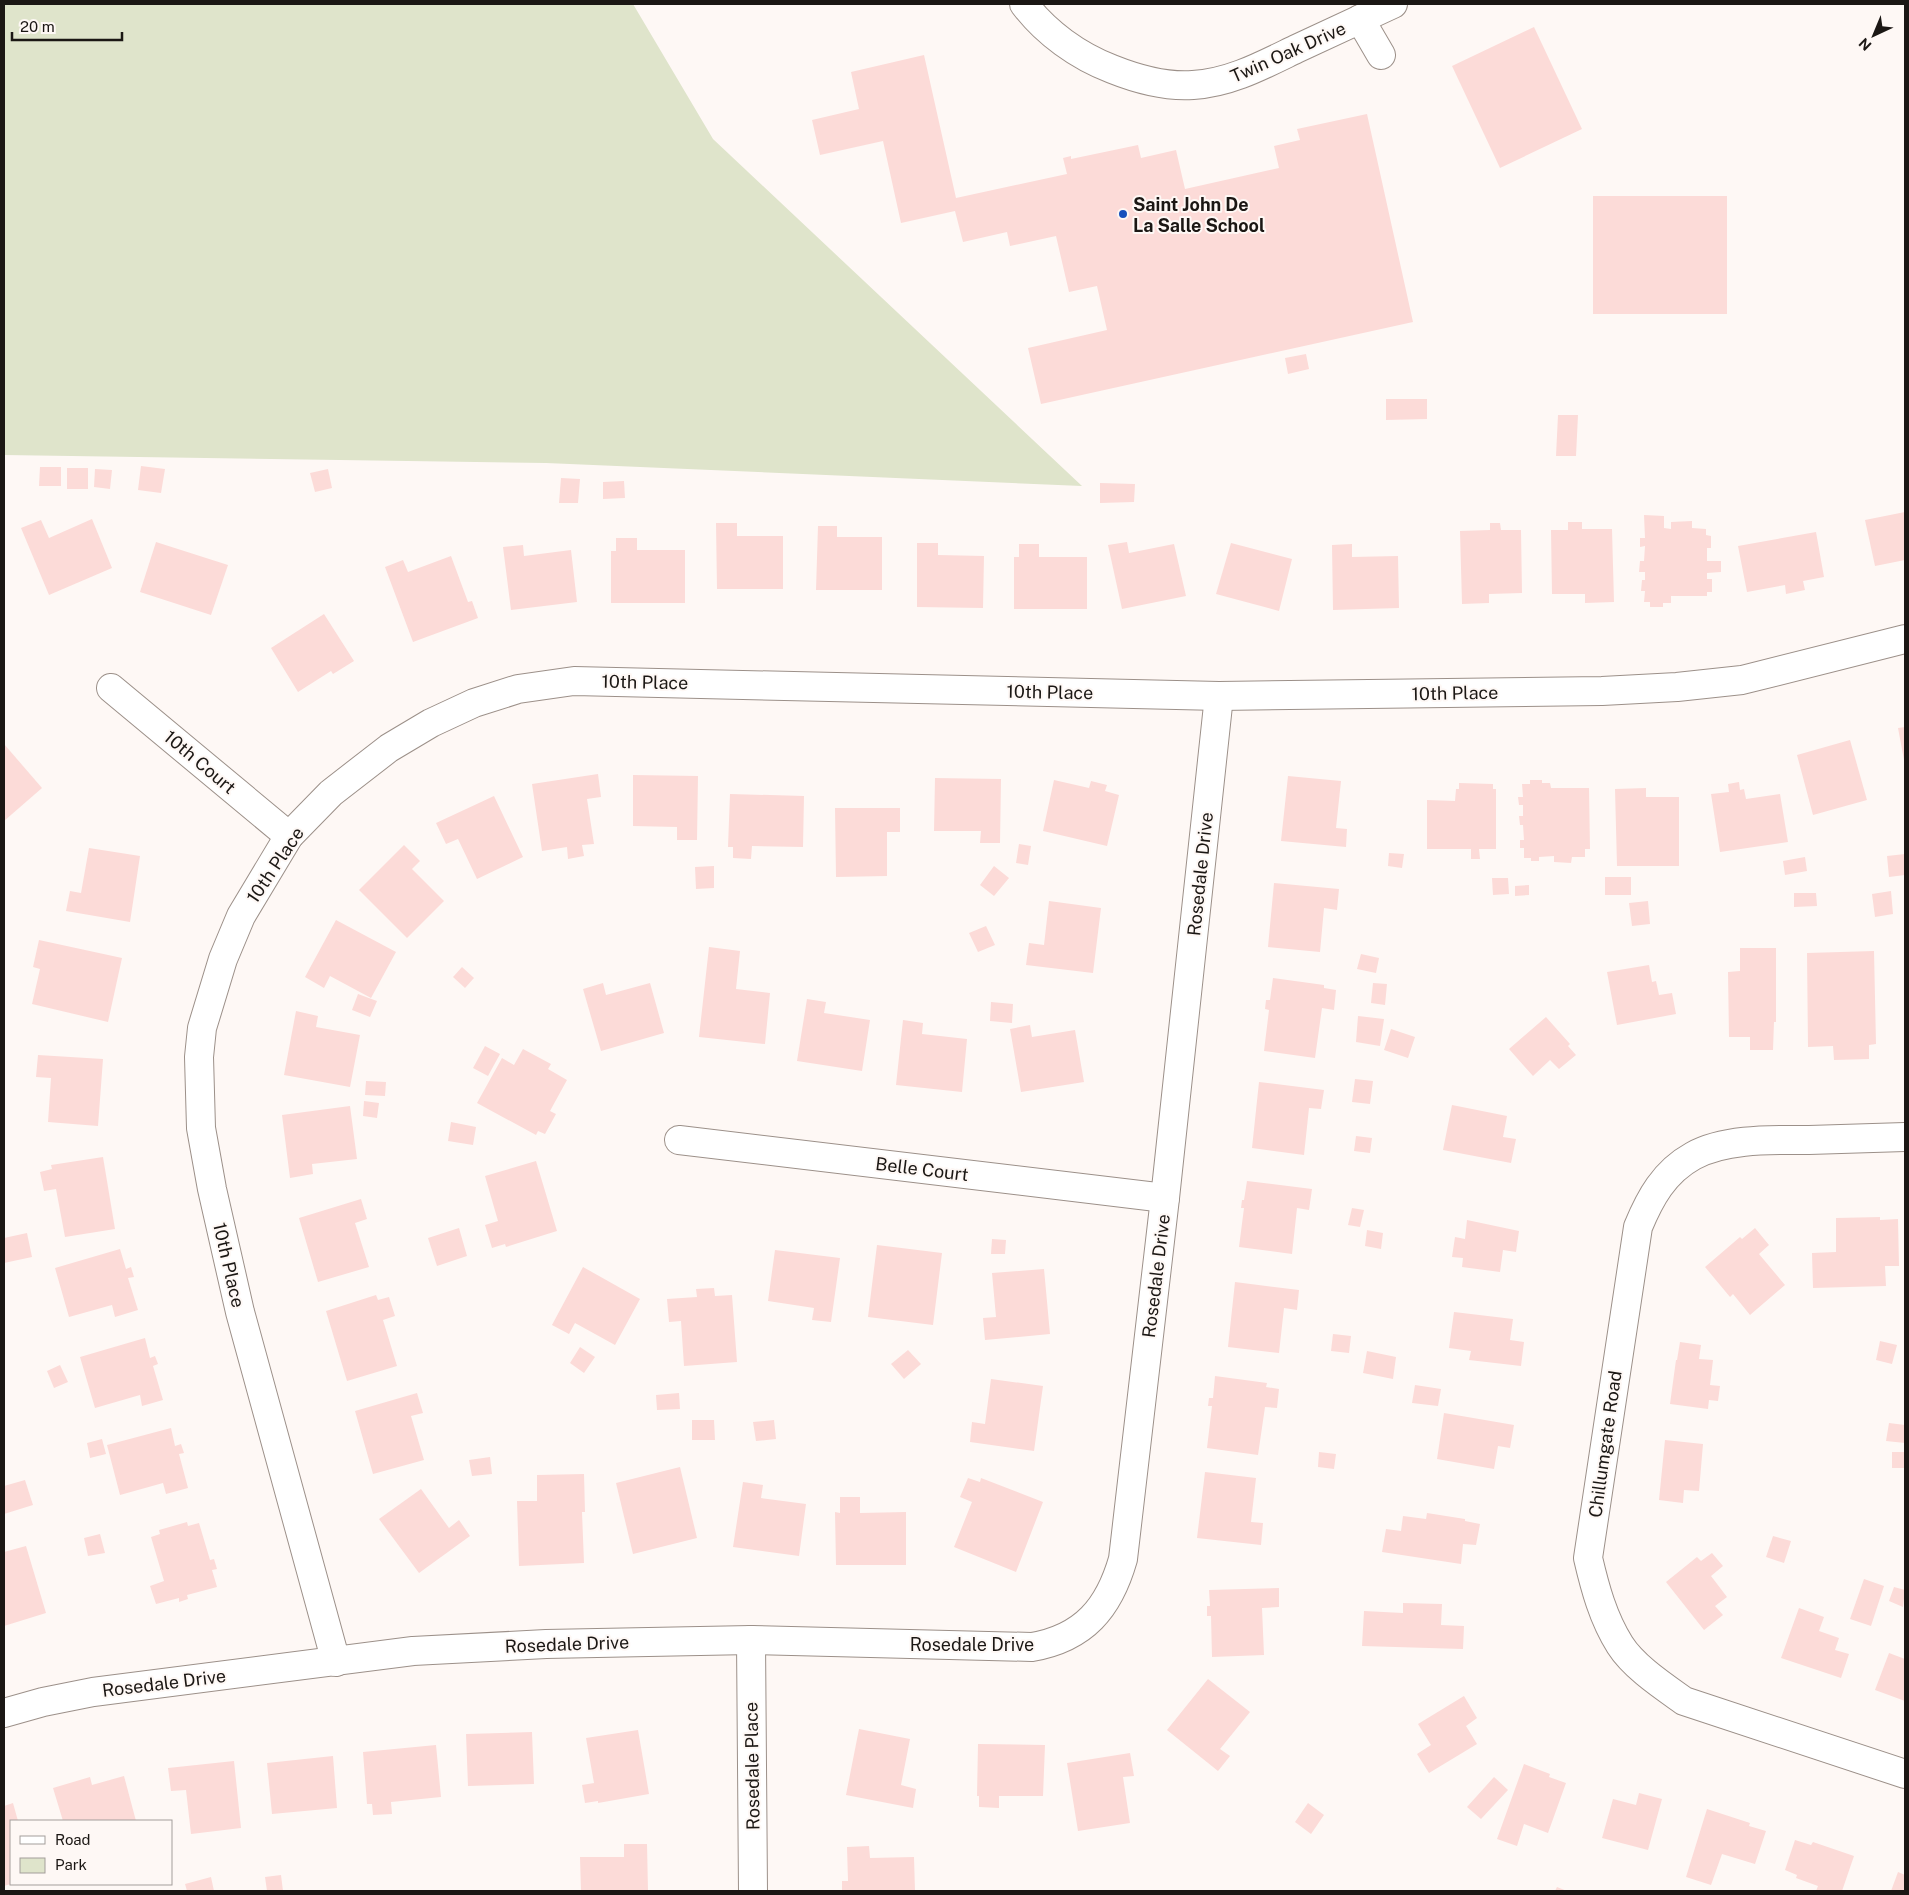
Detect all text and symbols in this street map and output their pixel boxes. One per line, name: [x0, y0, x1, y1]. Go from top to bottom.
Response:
scale bar: [12, 10, 122, 42]
north arrow: [1849, 10, 1899, 60]
street label: Twin Oak Drive: [1227, 17, 1349, 87]
text: 20 m: [20, 18, 55, 35]
text: N: [1855, 35, 1874, 54]
place label: Saint John De La Salle School: [1133, 194, 1265, 236]
marker: Saint John De La Salle School: [1117, 208, 1129, 220]
street label: 10th Place: [601, 671, 689, 693]
street label: 10th Place: [1006, 681, 1094, 703]
street label: 10th Place: [1411, 682, 1499, 704]
street label: 10th Court: [160, 726, 240, 798]
street label: Rosedale Drive: [1183, 811, 1217, 937]
street label: 10th Place: [242, 823, 308, 907]
street label: Belle Court: [874, 1153, 970, 1185]
street label: Rosedale Drive: [1138, 1213, 1174, 1339]
street label: 10th Place: [209, 1220, 249, 1310]
street label: Chillumgate Road: [1584, 1369, 1626, 1519]
street label: Rosedale Drive: [504, 1631, 630, 1657]
street label: Rosedale Drive: [910, 1634, 1034, 1655]
street label: Rosedale Drive: [101, 1665, 227, 1701]
street label: Rosedale Place: [740, 1702, 764, 1830]
legend: [10, 1820, 172, 1885]
text: Road: [55, 1831, 91, 1848]
text: Park: [55, 1856, 87, 1873]

